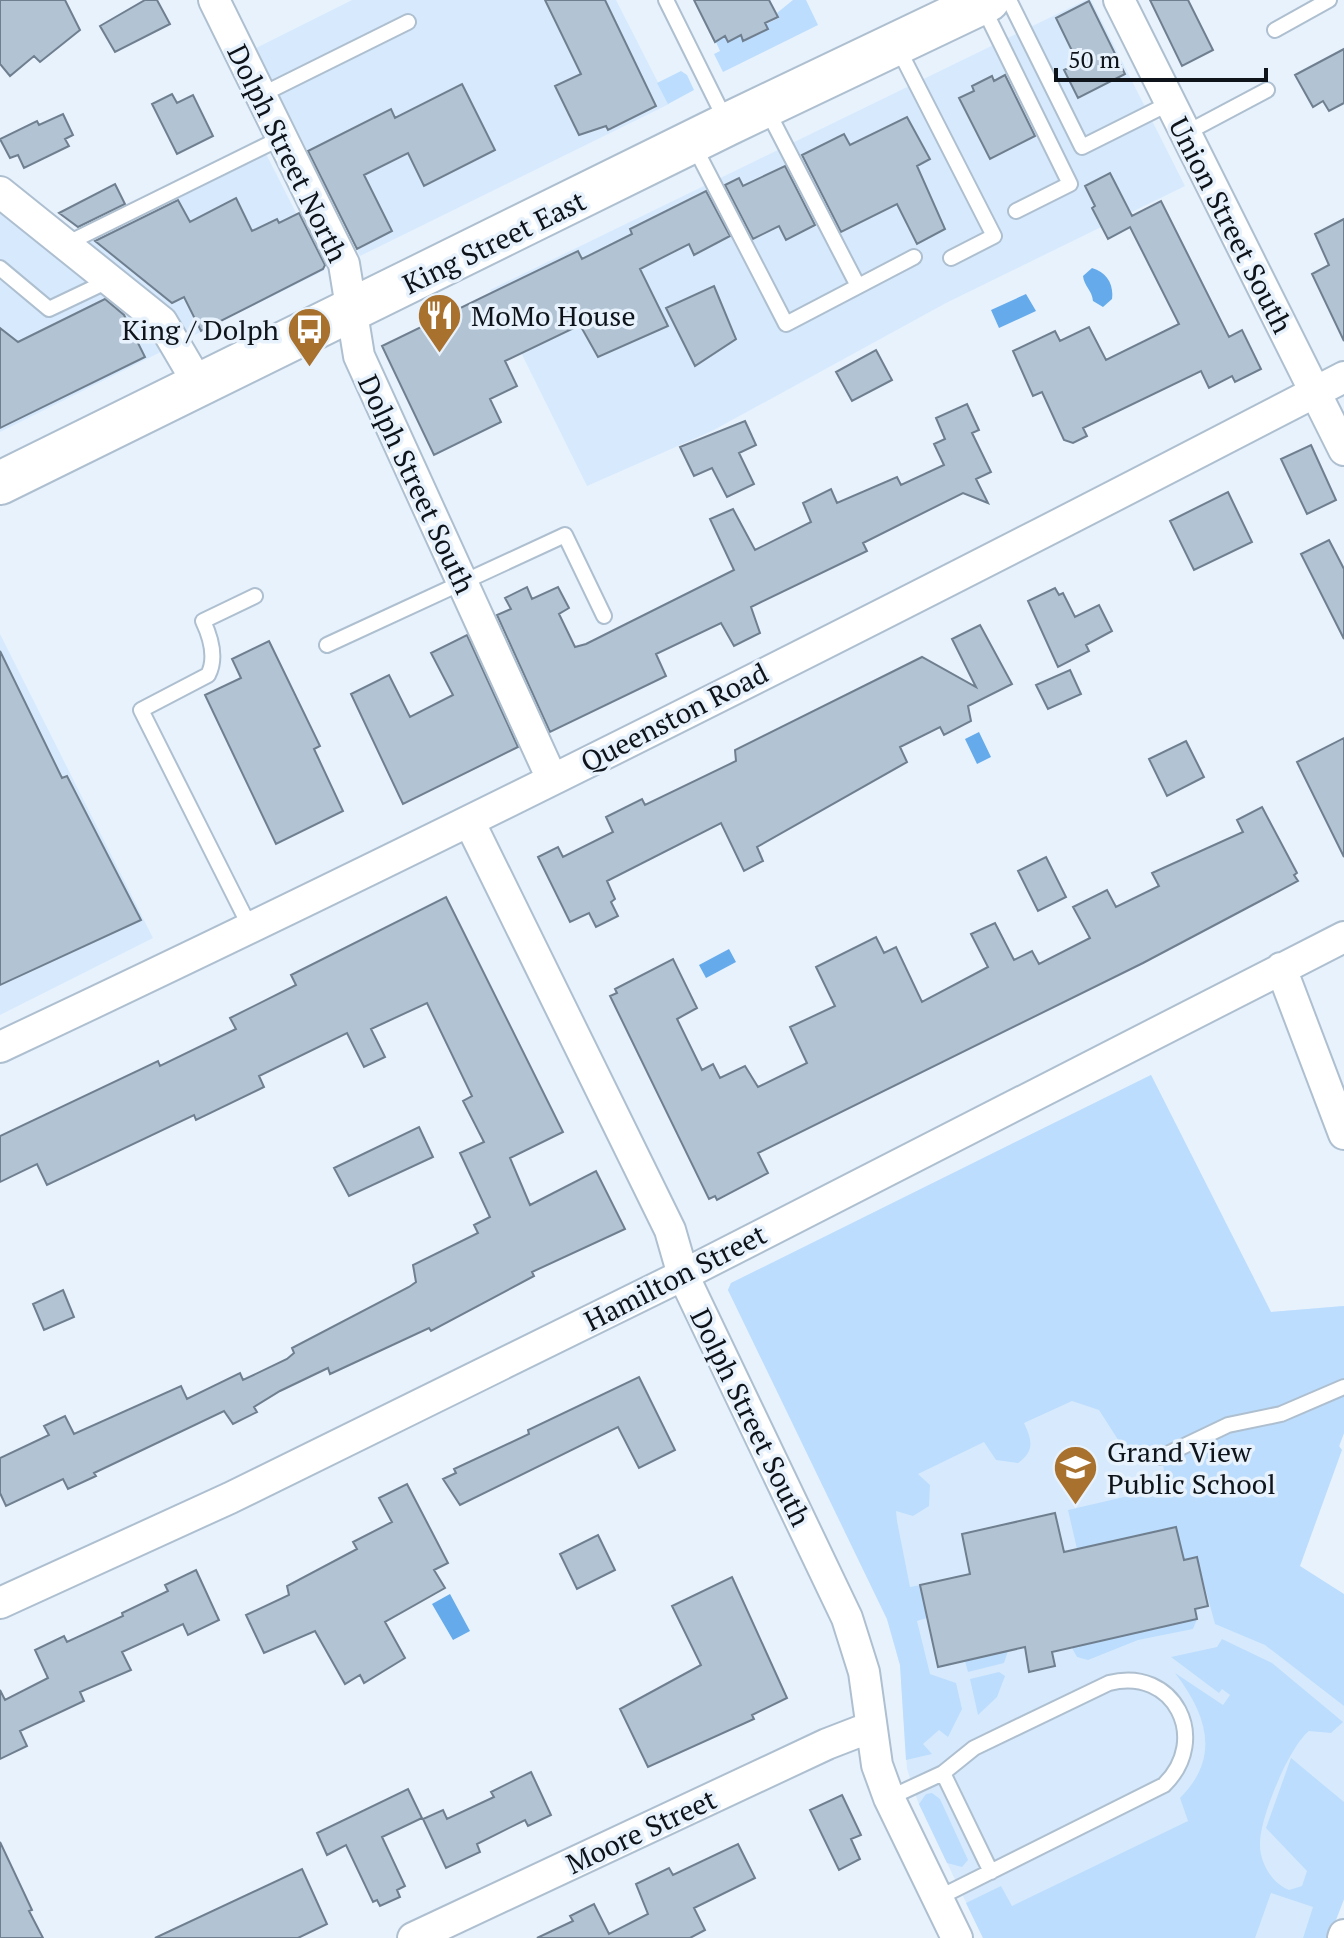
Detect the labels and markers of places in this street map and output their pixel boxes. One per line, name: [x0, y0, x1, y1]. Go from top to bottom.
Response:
restaurant icon: MoMo House: [416, 291, 464, 354]
place label: MoMo House: [471, 297, 635, 334]
bus stop icon: King / Dolph: [286, 305, 334, 368]
place label: King / Dolph: [122, 311, 279, 348]
place label: Grand View Public School: [1107, 1433, 1276, 1502]
school or university icon: Grand View Public School: [1052, 1443, 1100, 1506]

